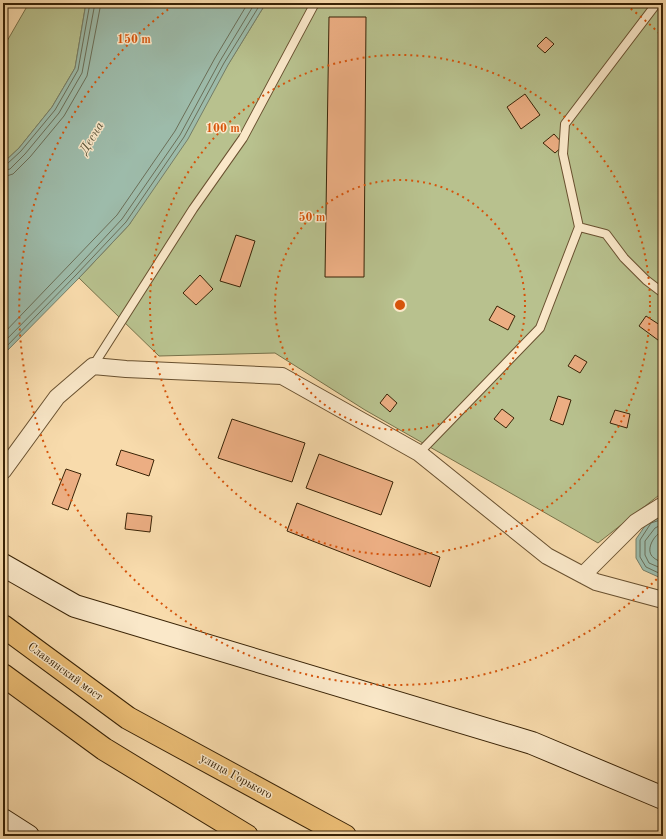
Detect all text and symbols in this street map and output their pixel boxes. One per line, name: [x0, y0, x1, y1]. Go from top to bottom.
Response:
text: 150 m: [117, 33, 151, 46]
water label: Десна: [76, 120, 107, 158]
text: 100 m: [206, 123, 240, 135]
text: 50 m: [299, 211, 326, 224]
centre of rings: [393, 298, 407, 312]
street label: Славянский мост: [25, 641, 105, 703]
street label: улица Горького: [198, 752, 274, 802]

